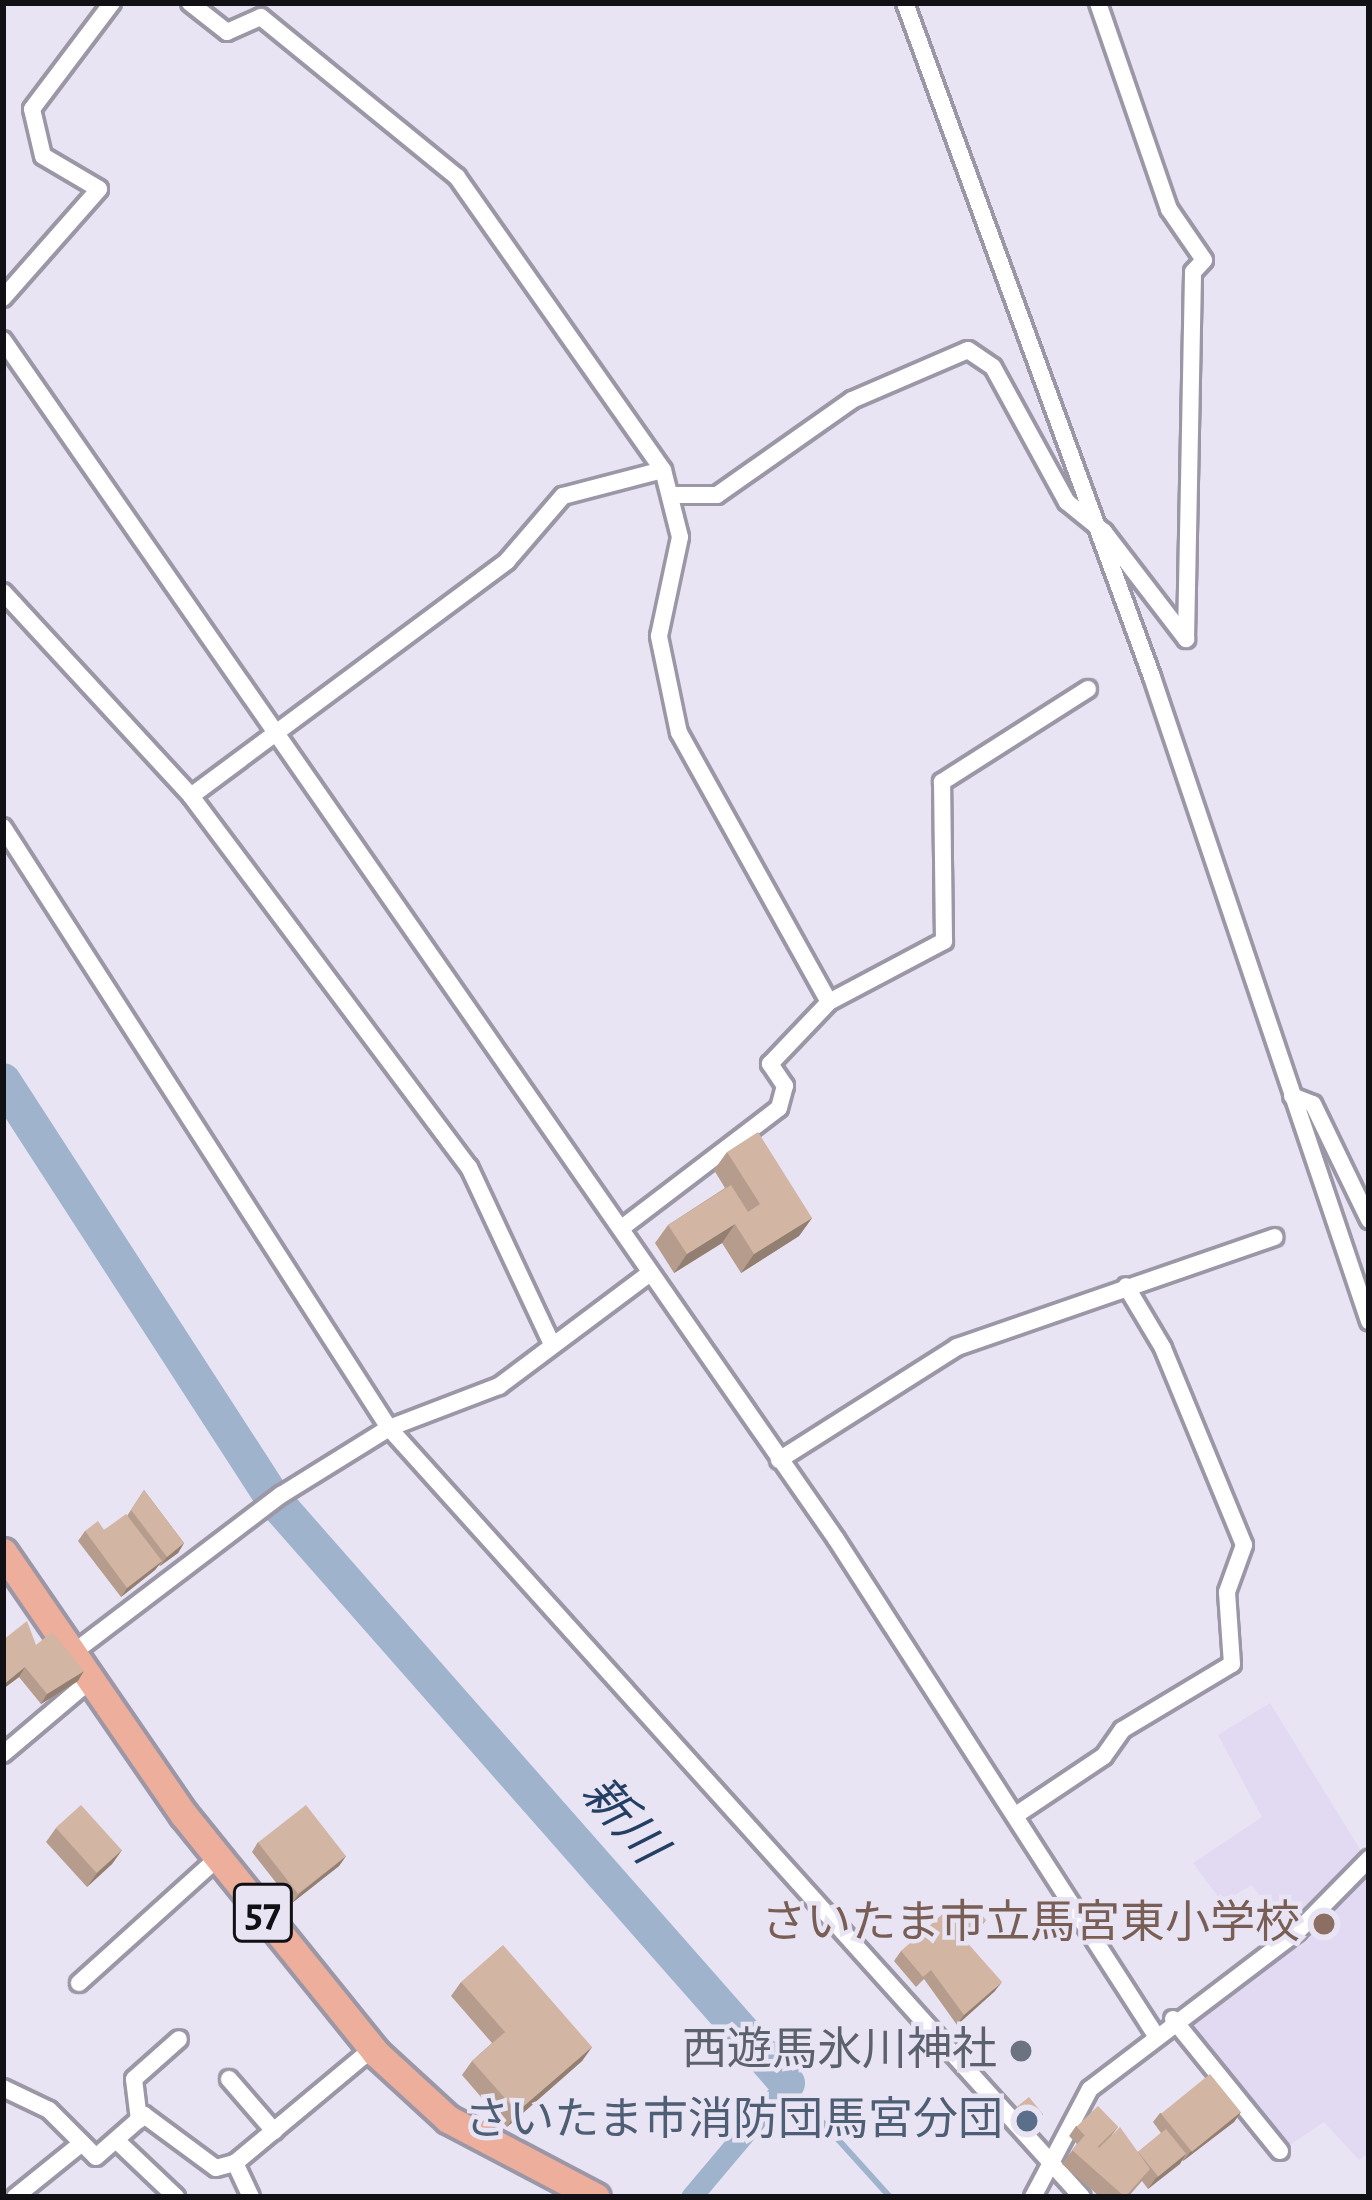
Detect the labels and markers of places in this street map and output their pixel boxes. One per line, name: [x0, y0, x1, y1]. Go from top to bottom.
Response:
place label: さいたま市立馬宮東小学校: [760, 1897, 1300, 1951]
marker: さいたま市立馬宮東小学校: [1311, 1911, 1337, 1937]
place label: 西遊馬氷川神社: [682, 2024, 997, 2078]
marker: 西遊馬氷川神社: [1008, 2038, 1034, 2064]
place label: さいたま市消防団馬宮分団: [463, 2094, 1003, 2148]
marker: さいたま市消防団馬宮分団: [1014, 2108, 1040, 2134]

